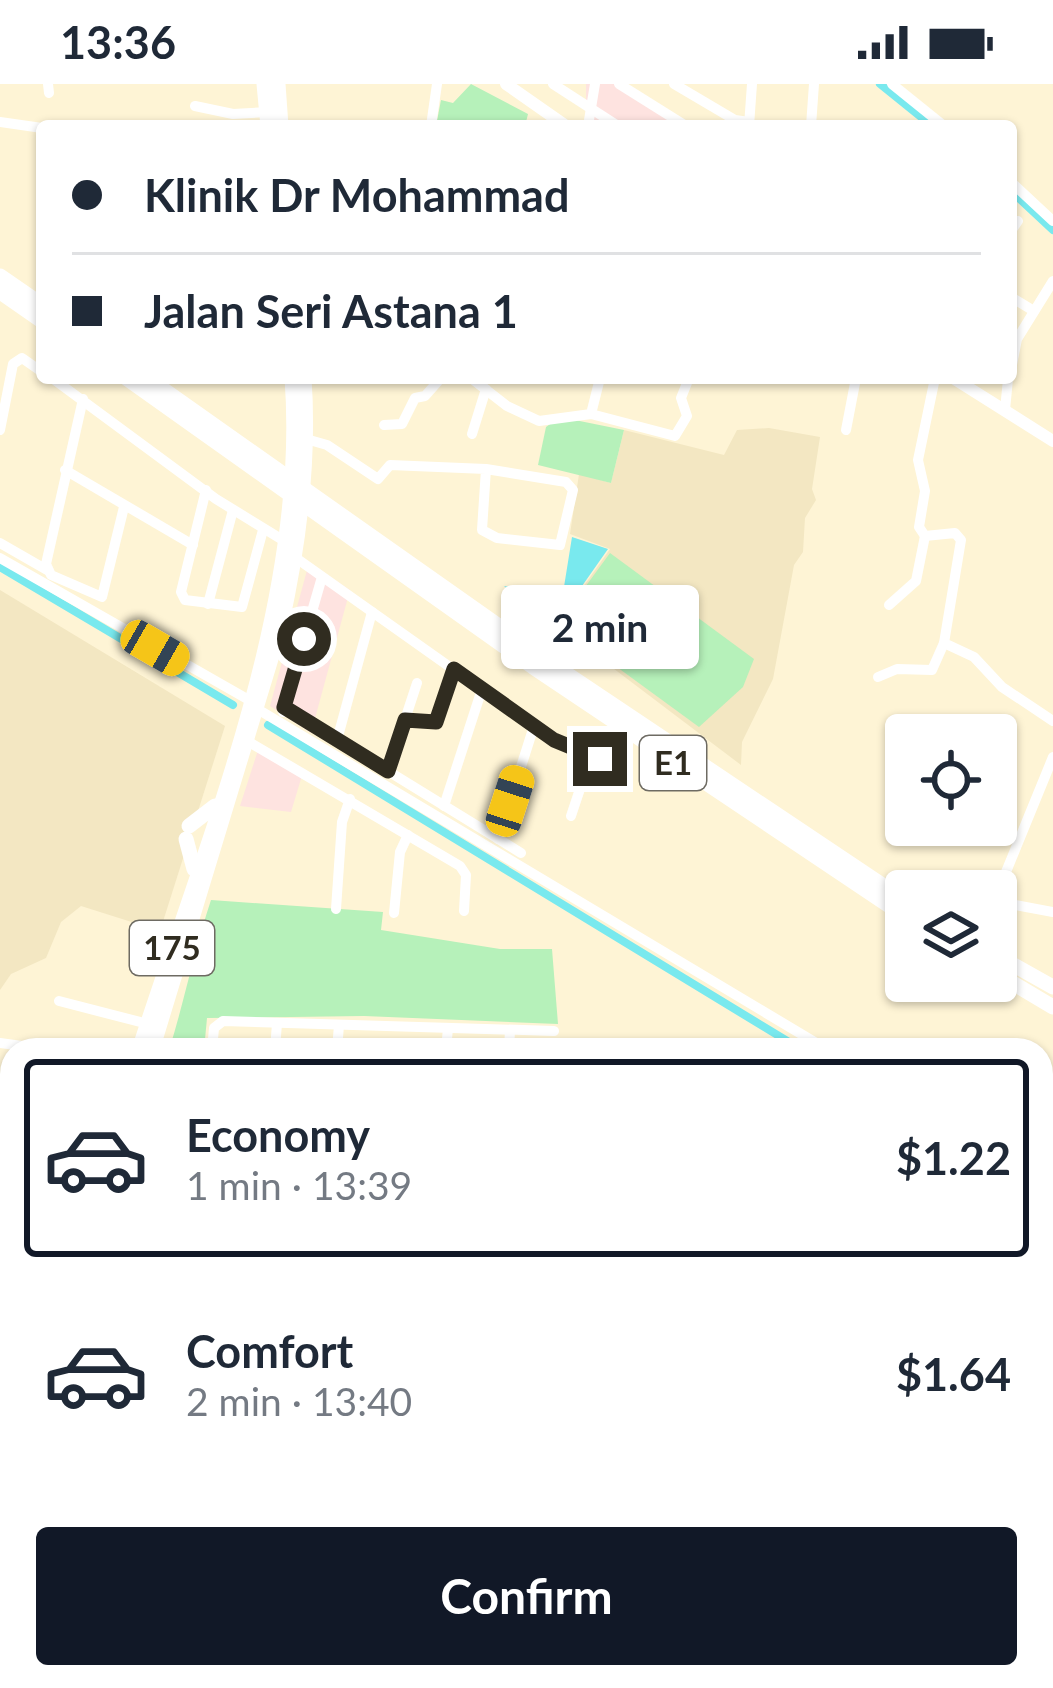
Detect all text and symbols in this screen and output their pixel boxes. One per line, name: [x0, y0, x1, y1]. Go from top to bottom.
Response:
text: 13:36: [60, 15, 176, 69]
text: Klinik Dr Mohammad: [144, 168, 570, 222]
text: Jalan Seri Astana 1: [144, 284, 518, 338]
callout: 2 min: [501, 585, 699, 669]
text: 2 min: [552, 604, 648, 650]
route start: [277, 612, 331, 666]
car: [115, 614, 195, 682]
map controls: [885, 714, 1017, 1002]
button: locate: [885, 714, 1017, 846]
route end: [573, 732, 627, 786]
road number: E1: [640, 736, 706, 790]
car: [482, 761, 538, 841]
button: layers: [885, 870, 1017, 1002]
road number: 175: [130, 921, 214, 975]
icon: car: [42, 1104, 150, 1212]
text: Economy: [186, 1108, 370, 1162]
text: $1.22: [896, 1131, 1011, 1185]
text: 1 min · 13:39: [186, 1162, 412, 1208]
icon: car: [42, 1320, 150, 1428]
text: Comfort: [186, 1324, 353, 1378]
text: $1.64: [896, 1347, 1011, 1401]
text: 2 min · 13:40: [186, 1378, 412, 1424]
button: Confirm: [36, 1527, 1017, 1665]

